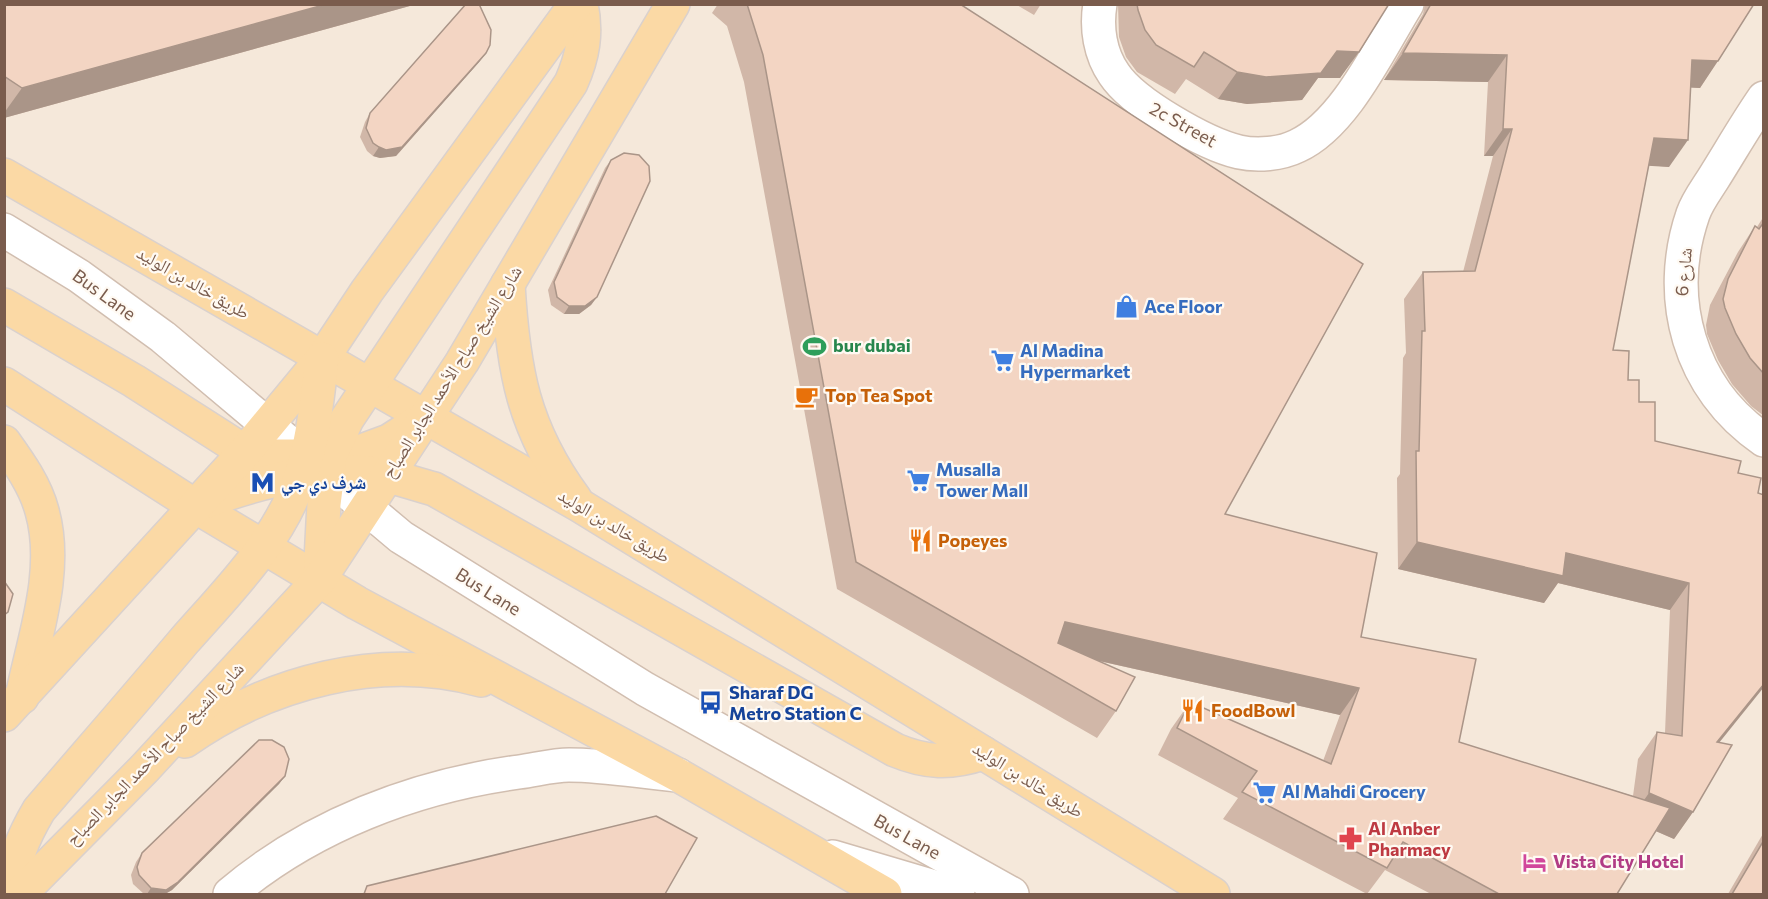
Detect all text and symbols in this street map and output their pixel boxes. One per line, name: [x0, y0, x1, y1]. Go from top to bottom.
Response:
street label: 2c Street: [1146, 97, 1221, 151]
street label: طريق خالد بن الوليد: [133, 241, 254, 324]
street label: شارع 6: [1670, 247, 1697, 297]
street label: شارع الشيخ صباح الأحمد الجابر الصباح: [376, 261, 528, 483]
street label: Bus Lane: [69, 264, 141, 324]
shop icon: Ace Floor: [1113, 294, 1139, 320]
place label: Ace Floor: [1144, 295, 1223, 317]
sports icon: bur dubai: [802, 333, 828, 359]
place label: bur dubai: [833, 334, 911, 356]
place label: Al Madina Hypermarket: [1020, 339, 1131, 382]
supermarket icon: Al Madina Hypermarket: [989, 348, 1015, 374]
cafe icon: Top Tea Spot: [794, 383, 820, 409]
place label: Top Tea Spot: [825, 384, 933, 406]
place label: Musalla Tower Mall: [936, 458, 1028, 501]
supermarket icon: Musalla Tower Mall: [905, 467, 931, 493]
metro station icon: شرف دي جي: [250, 470, 276, 496]
place label: شرف دي جي: [281, 471, 366, 497]
street label: طريق خالد بن الوليد: [554, 483, 674, 568]
restaurant icon: Popeyes: [907, 528, 933, 554]
place label: Popeyes: [938, 529, 1007, 551]
street label: Bus Lane: [452, 563, 525, 620]
street label: شارع الشيخ صباح الأحمد الجابر الصباح: [61, 657, 249, 851]
place label: Sharaf DG Metro Station C: [729, 681, 862, 724]
bus stop icon: Sharaf DG Metro Station C: [698, 690, 724, 716]
restaurant icon: FoodBowl: [1180, 698, 1206, 724]
place label: FoodBowl: [1211, 699, 1295, 721]
street label: طريق خالد بن الوليد: [969, 736, 1088, 823]
supermarket icon: Al Mahdi Grocery: [1251, 779, 1277, 805]
place label: Al Mahdi Grocery: [1282, 780, 1426, 802]
street label: Bus Lane: [870, 809, 945, 863]
place label: Al Anber Pharmacy: [1368, 817, 1451, 860]
pharmacy icon: Al Anber Pharmacy: [1337, 826, 1363, 852]
hotel icon: Vista City Hotel: [1522, 849, 1548, 875]
place label: Vista City Hotel: [1553, 850, 1684, 872]

